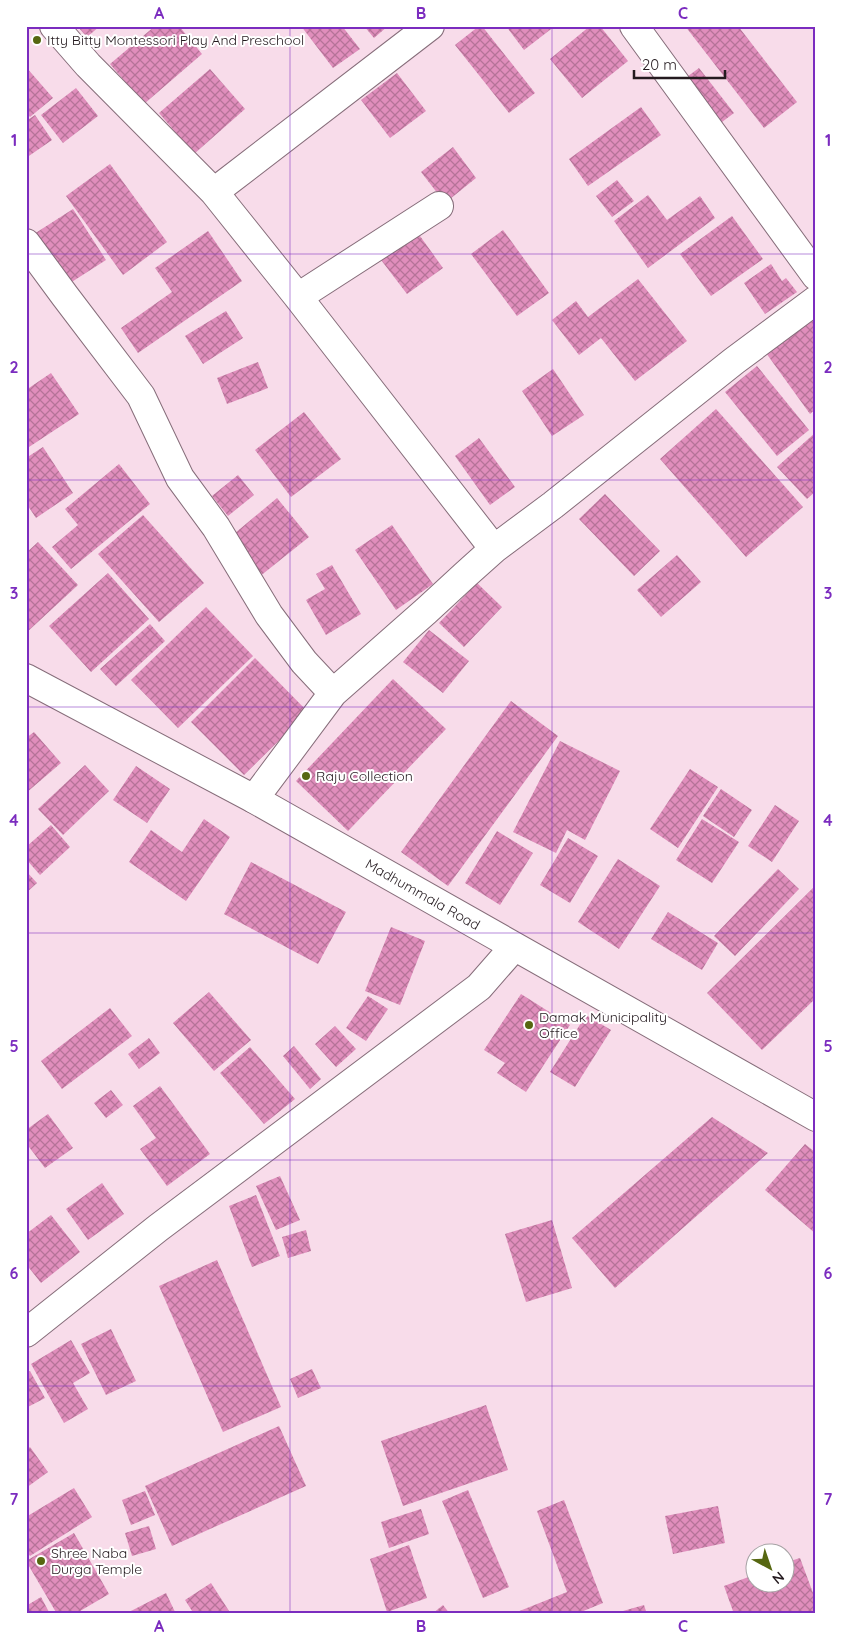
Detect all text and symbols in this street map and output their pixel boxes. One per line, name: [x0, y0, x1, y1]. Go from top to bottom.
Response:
text: A: [154, 3, 165, 23]
text: B: [416, 3, 426, 23]
text: C: [678, 3, 688, 23]
place label: Itty Bitty Montessori Play And Preschool: [47, 31, 304, 49]
marker: Itty Bitty Montessori Play And Preschool: [31, 34, 43, 46]
scale bar: [634, 48, 726, 80]
text: 20 m: [642, 55, 677, 74]
text: 1: [11, 130, 17, 150]
text: 1: [825, 130, 831, 150]
text: 2: [9, 357, 19, 377]
text: 2: [823, 357, 833, 377]
text: 3: [10, 583, 18, 603]
text: 3: [824, 583, 832, 603]
place label: Raju Collection: [316, 767, 413, 785]
marker: Raju Collection: [300, 770, 312, 782]
text: 4: [9, 810, 19, 830]
text: 4: [823, 810, 833, 830]
street label: Madhummala Road: [362, 855, 483, 934]
place label: Damak Municipality Office: [539, 1008, 667, 1042]
marker: Damak Municipality Office: [523, 1019, 535, 1031]
text: 5: [9, 1036, 19, 1056]
text: 5: [823, 1036, 833, 1056]
text: 6: [10, 1263, 19, 1283]
text: 6: [824, 1263, 833, 1283]
text: 7: [10, 1489, 19, 1509]
text: 7: [824, 1489, 833, 1509]
north arrow: [744, 1542, 794, 1592]
place label: Shree Naba Durga Temple: [51, 1544, 142, 1578]
marker: Shree Naba Durga Temple: [35, 1555, 47, 1567]
text: N: [769, 1568, 788, 1588]
text: A: [154, 1616, 165, 1636]
text: B: [416, 1616, 426, 1636]
text: C: [678, 1616, 688, 1636]

